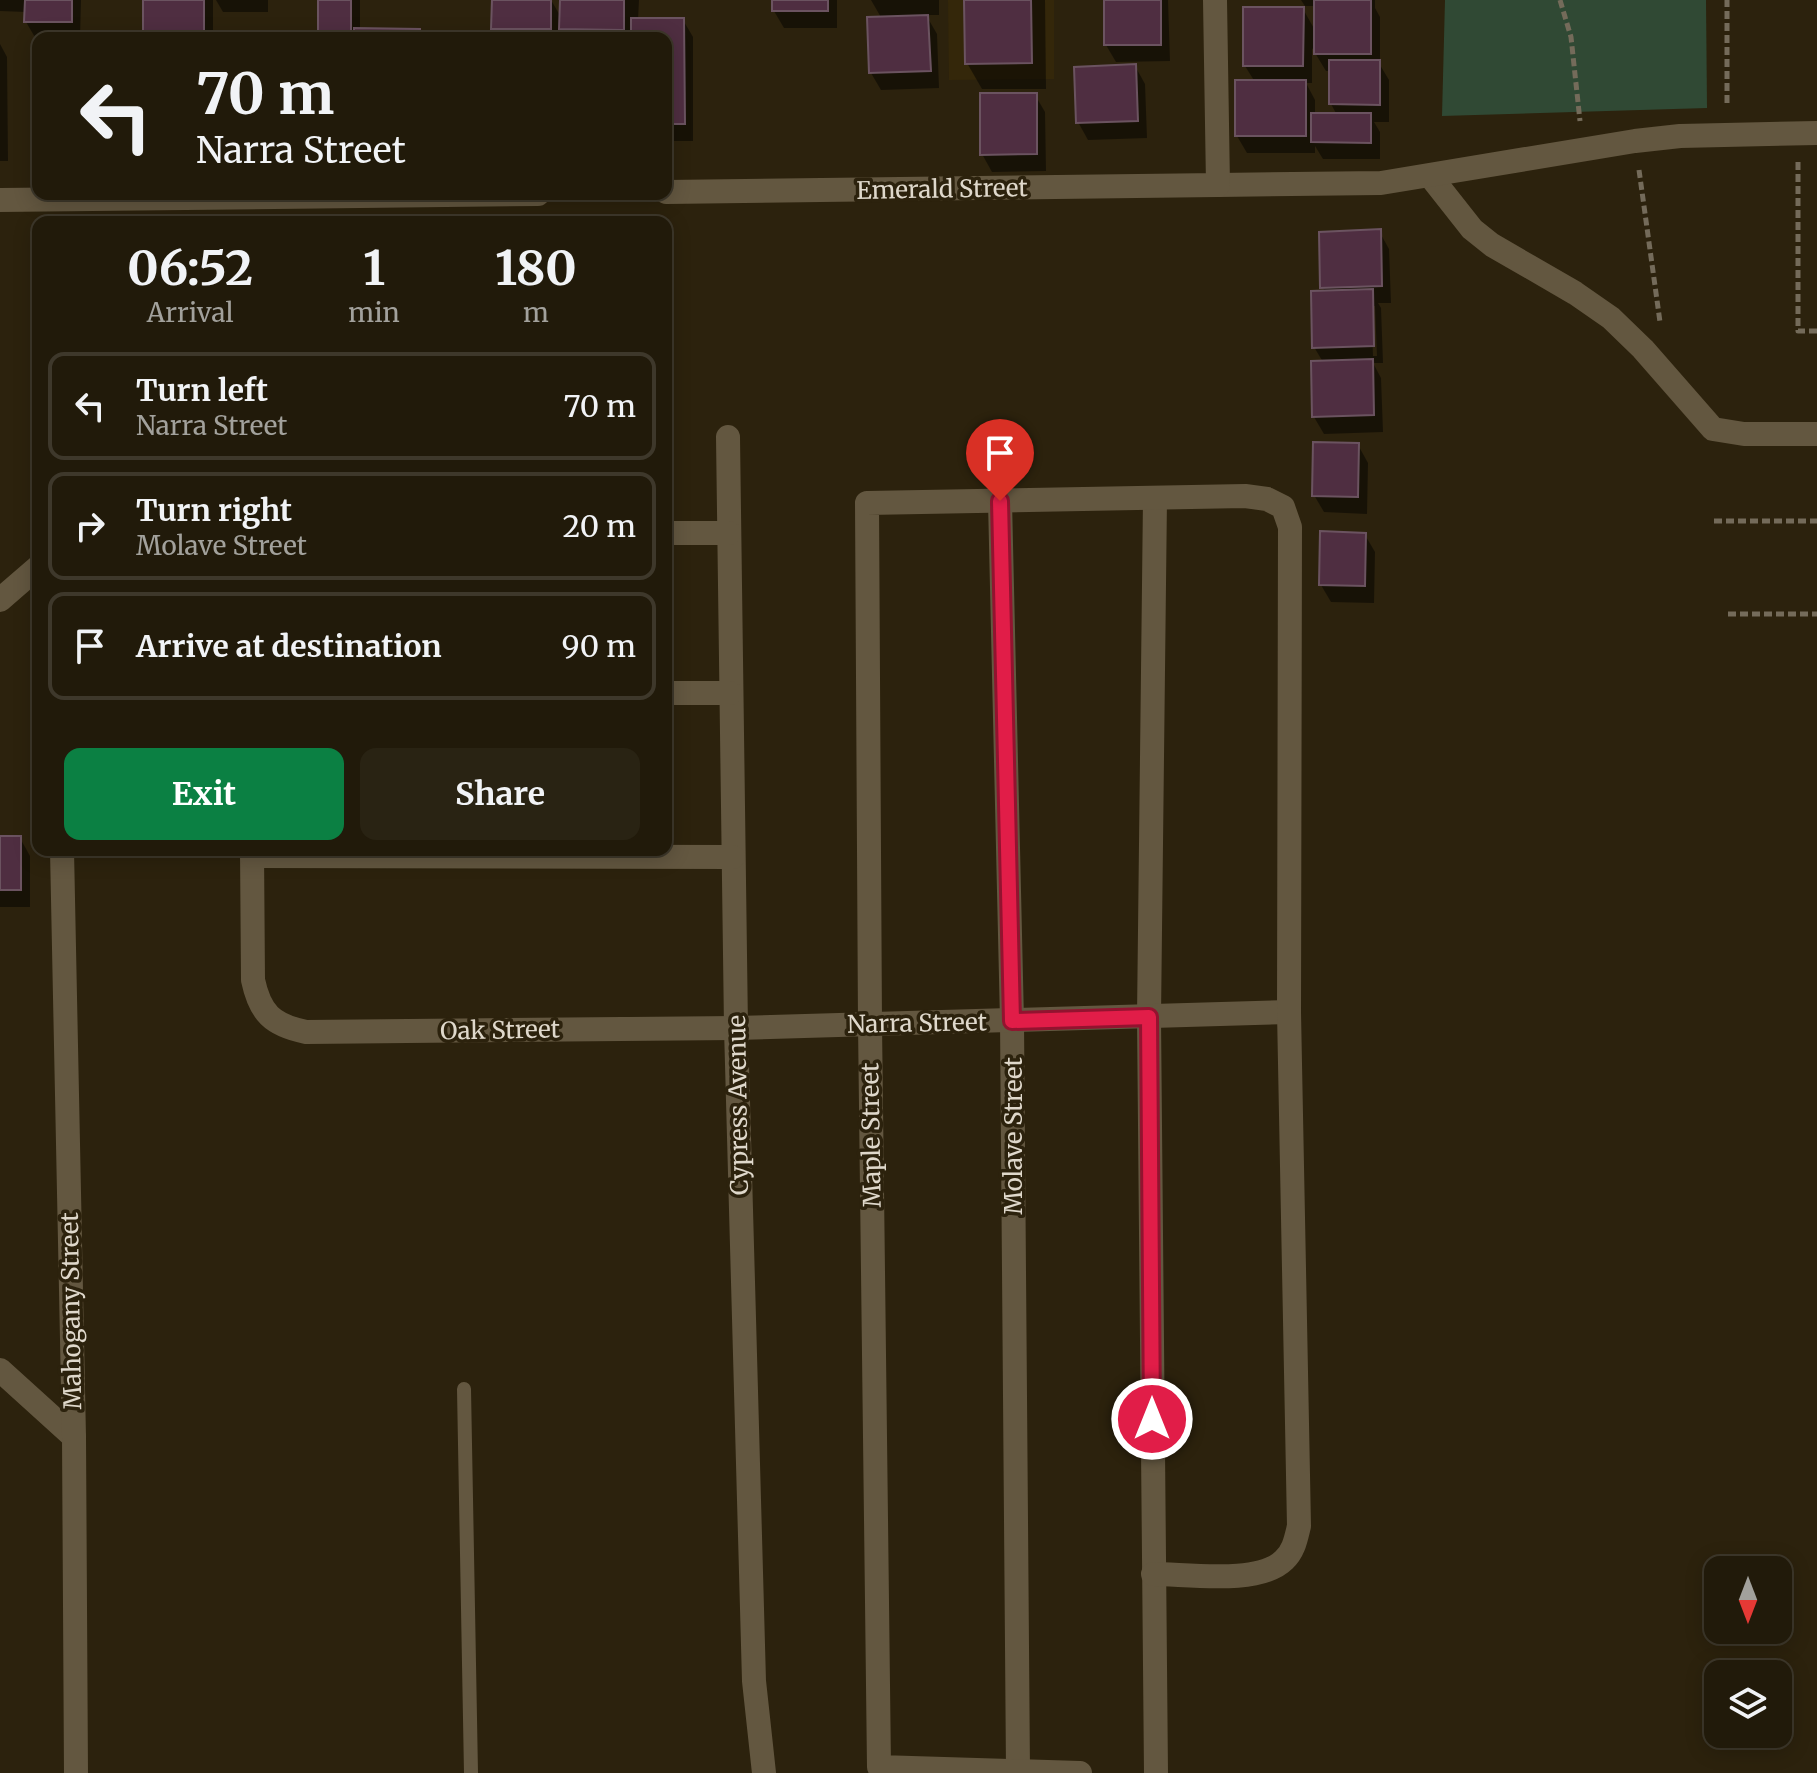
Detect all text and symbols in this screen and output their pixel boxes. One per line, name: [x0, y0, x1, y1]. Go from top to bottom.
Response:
text: 70 m: [196, 59, 334, 129]
icon: left: [64, 64, 168, 168]
text: Narra Street: [196, 128, 406, 173]
street label: Emerald Street: [856, 172, 1029, 206]
text: 06:52: [127, 238, 253, 298]
text: 1: [363, 238, 385, 298]
text: 180: [495, 238, 577, 298]
text: Arrival: [147, 296, 234, 329]
text: min: [348, 296, 400, 329]
text: m: [523, 296, 549, 329]
text: Turn left: [136, 371, 268, 409]
icon: left: [68, 384, 112, 428]
text: 70 m: [563, 387, 636, 425]
text: Narra Street: [136, 409, 287, 442]
pin: [966, 419, 1034, 501]
icon: arrive: [978, 431, 1022, 475]
text: Turn right: [136, 491, 292, 529]
icon: right: [68, 504, 112, 548]
text: 20 m: [563, 507, 636, 545]
text: Molave Street: [136, 529, 307, 562]
icon: arrive: [68, 624, 112, 668]
text: Arrive at destination: [136, 627, 442, 665]
text: 90 m: [562, 627, 636, 665]
button: Exit: [64, 748, 344, 840]
button: Share: [360, 748, 640, 840]
street label: Narra Street: [847, 1006, 988, 1040]
street label: Oak Street: [440, 1013, 561, 1047]
street label: Cypress Avenue: [721, 1014, 755, 1196]
street label: Molave Street: [998, 1057, 1029, 1215]
street label: Maple Street: [854, 1062, 888, 1208]
street label: Mahogany Street: [54, 1211, 88, 1410]
position arrow: [1110, 1377, 1194, 1461]
north arrow: [1704, 1556, 1792, 1644]
map controls: [1704, 1556, 1792, 1748]
button: layers: [1704, 1660, 1792, 1748]

